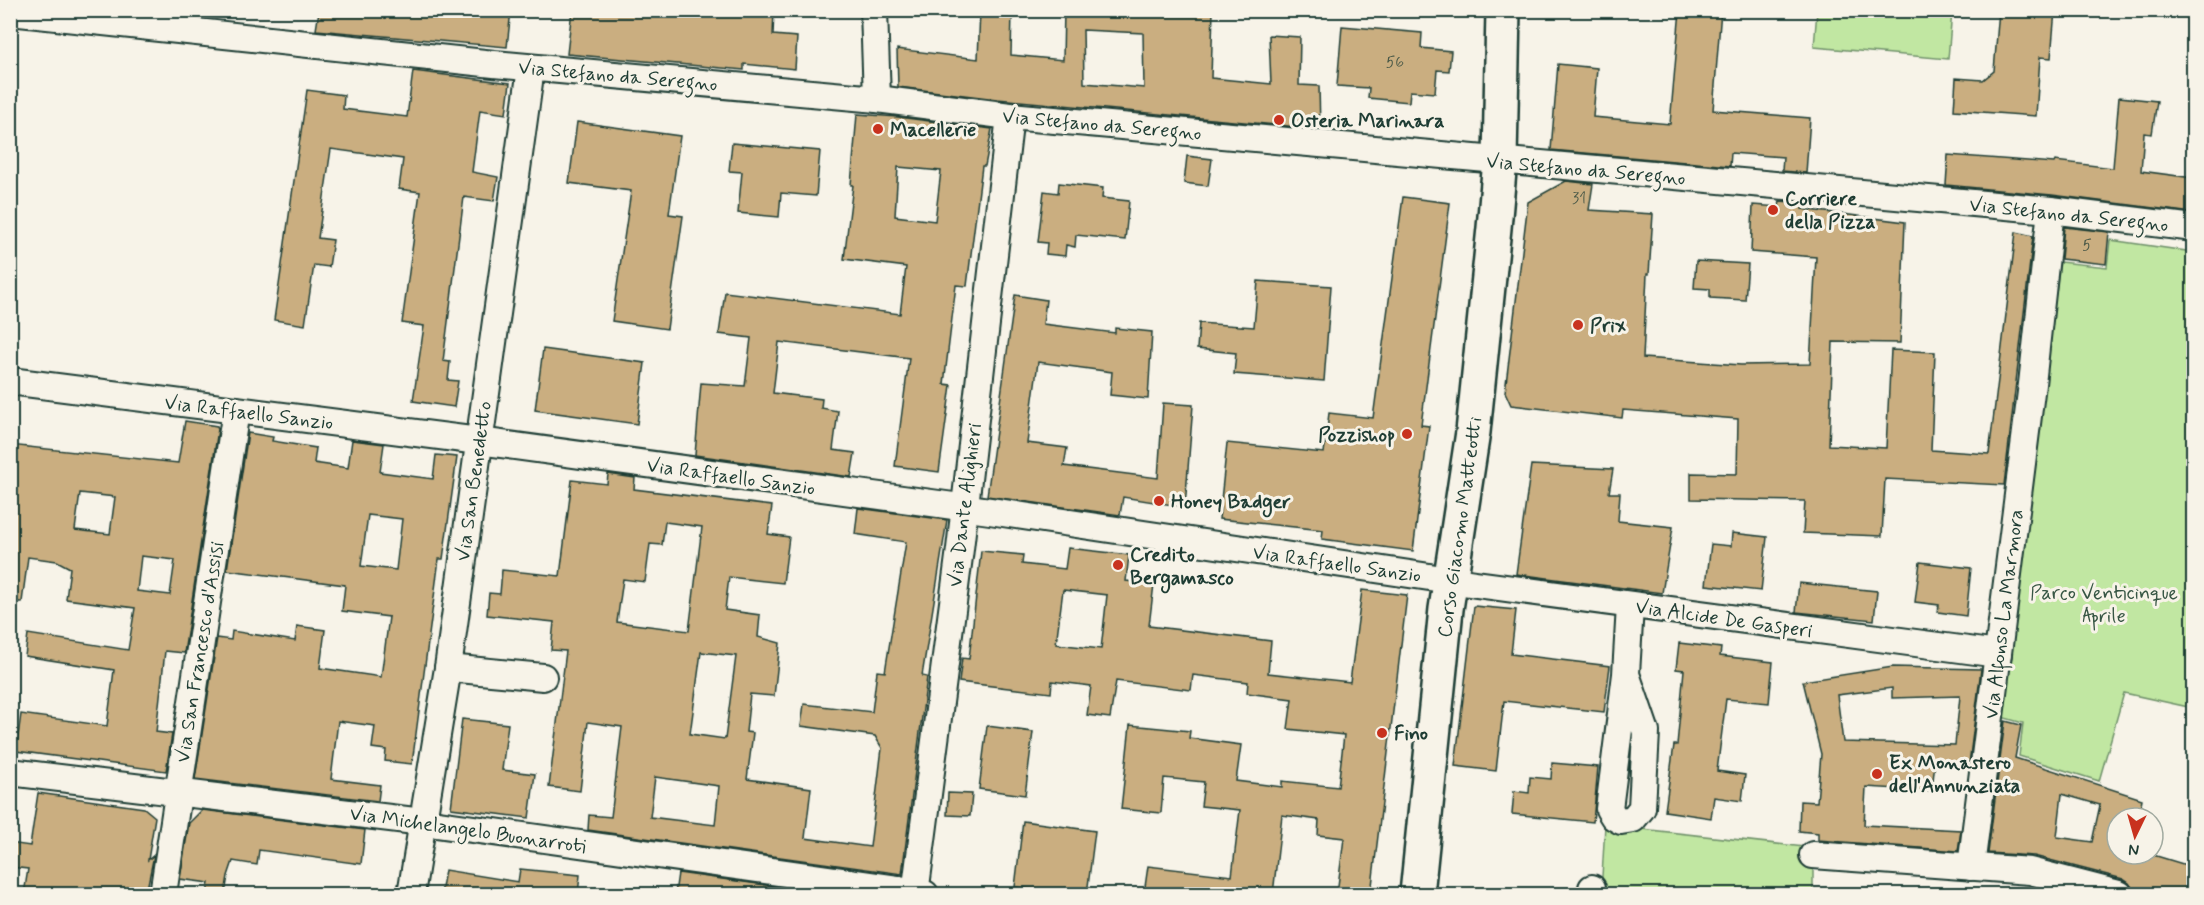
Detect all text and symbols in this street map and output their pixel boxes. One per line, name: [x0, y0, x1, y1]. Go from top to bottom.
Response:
house number: 56: [1386, 52, 1404, 73]
street label: Via Stefano da Seregno: [517, 54, 719, 101]
street label: Via Stefano da Seregno: [1001, 103, 1203, 150]
place label: Osteria Marinara: [1291, 108, 1445, 135]
marker: Osteria Marinara: [1272, 113, 1286, 127]
place label: Macellerie: [890, 117, 976, 144]
marker: Macellerie: [871, 122, 885, 136]
street label: Via Stefano da Seregno: [1485, 148, 1687, 195]
place label: Corriere della Pizza: [1785, 186, 1876, 236]
house number: 31: [1572, 188, 1586, 209]
street label: Via Stefano da Seregno: [1968, 192, 2170, 241]
marker: Corriere della Pizza: [1766, 203, 1780, 217]
house number: 5: [2082, 235, 2092, 256]
place label: Prix: [1590, 313, 1626, 340]
marker: Prix: [1571, 318, 1585, 332]
street label: Via Raffaello Sanzio: [163, 390, 335, 437]
street label: Via San Benedetto: [450, 399, 499, 563]
street label: Corso Giacomo Matteotti: [1432, 415, 1489, 639]
street label: Via Dante Alighieri: [942, 422, 989, 589]
place label: Pozzishop: [1318, 422, 1395, 449]
marker: Pozzishop: [1400, 427, 1414, 441]
street label: Via Raffaello Sanzio: [645, 452, 817, 503]
place label: Honey Badger: [1171, 489, 1291, 518]
marker: Honey Badger: [1152, 494, 1166, 508]
street label: Via Alfonso La Marmora: [1978, 508, 2033, 721]
street label: Via Raffaello Sanzio: [1251, 539, 1423, 590]
street label: Via San Francesco d'Assisi: [170, 540, 231, 765]
place label: Credito Bergamasco: [1130, 542, 1234, 594]
marker: Credito Bergamasco: [1111, 558, 1125, 572]
park label: Parco Venticinque Aprile: [2030, 580, 2178, 631]
street label: Via Alcide De Gasperi: [1634, 594, 1814, 645]
place label: Fino: [1394, 721, 1428, 748]
marker: Fino: [1375, 726, 1389, 740]
place label: Ex Monastero dell'Annunziata: [1889, 750, 2021, 800]
marker: Ex Monastero dell'Annunziata: [1870, 767, 1884, 781]
street label: Via Michelangelo Buonarroti: [348, 801, 588, 861]
north arrow: [2105, 806, 2165, 866]
text: N: [2128, 839, 2140, 860]

